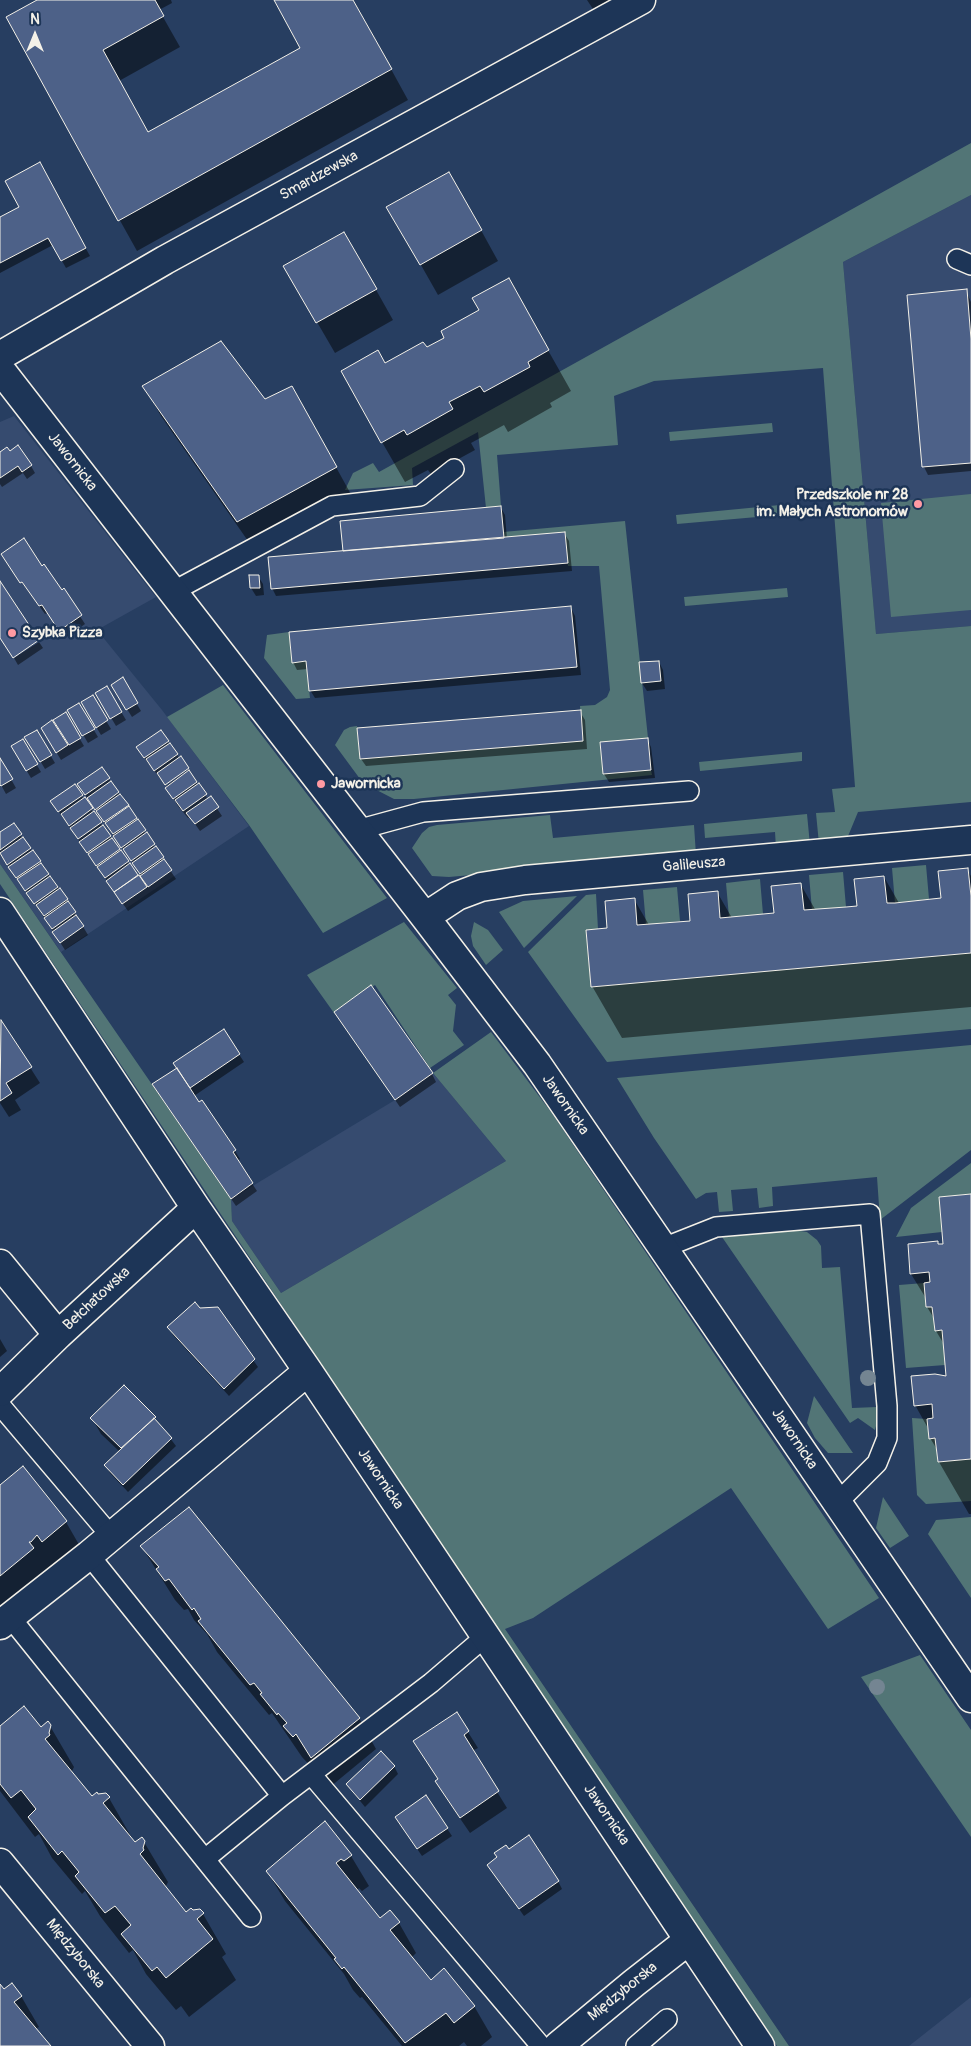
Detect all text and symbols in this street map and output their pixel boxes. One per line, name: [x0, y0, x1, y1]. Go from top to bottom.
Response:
north arrow: [10, 10, 60, 60]
text: N: [30, 11, 40, 28]
street label: Smardzewska: [277, 147, 361, 205]
street label: Jawornicka: [43, 429, 101, 495]
place label: Przedszkole nr 28 im. Małych Astronomów: [757, 486, 908, 521]
marker: Przedszkole nr 28 im. Małych Astronomów: [912, 498, 924, 510]
place label: Szybka Pizza: [22, 624, 102, 642]
marker: Szybka Pizza: [6, 627, 18, 639]
place label: Jawornicka: [331, 775, 401, 793]
marker: Jawornicka: [315, 778, 327, 790]
street label: Galileusza: [662, 853, 726, 877]
street label: Jawornicka: [538, 1071, 592, 1139]
street label: Bełchatowska: [60, 1264, 134, 1334]
street label: Jawornicka: [767, 1405, 821, 1473]
street label: Jawornicka: [353, 1445, 407, 1513]
street label: Jawornicka: [579, 1781, 633, 1849]
street label: Międzyborska: [42, 1916, 108, 1992]
street label: Międzyborska: [585, 1959, 661, 2025]

